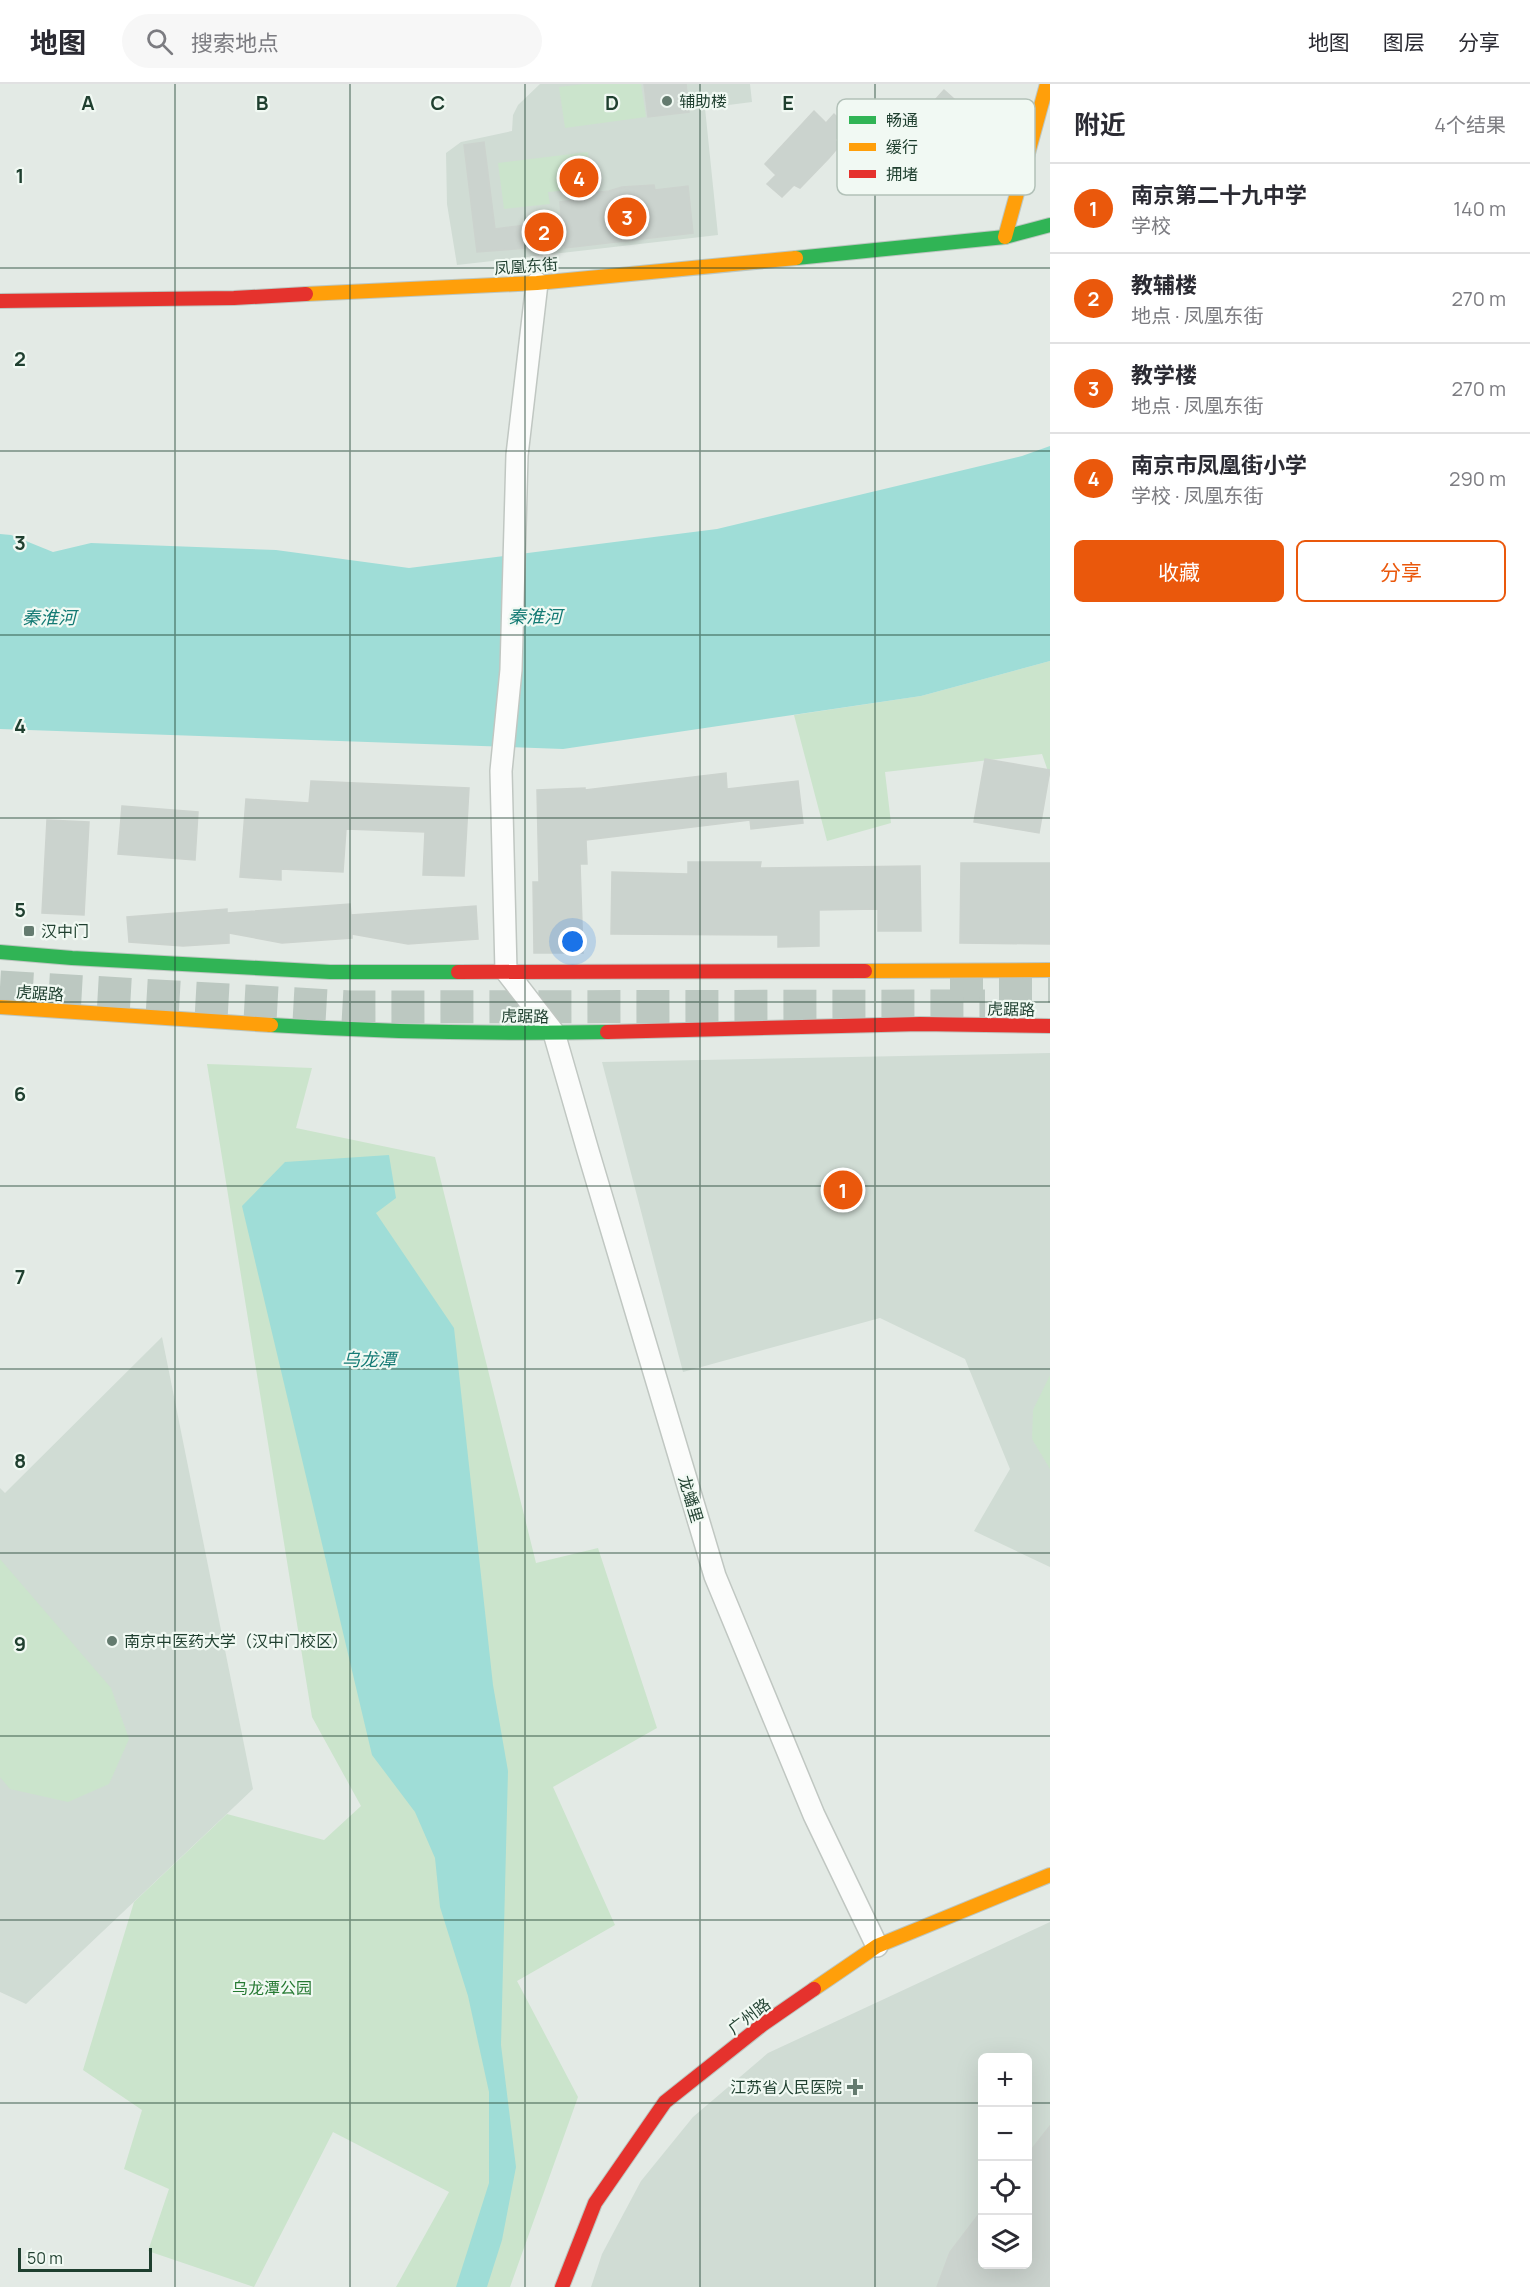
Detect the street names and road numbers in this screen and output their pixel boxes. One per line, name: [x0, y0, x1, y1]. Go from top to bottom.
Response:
street label: 凤凰东街: [493, 253, 559, 279]
street label: 虎踞路: [15, 980, 65, 1006]
street label: 虎踞路: [987, 998, 1035, 1020]
street label: 虎踞路: [501, 1005, 549, 1027]
street label: 龙蟠里: [673, 1473, 709, 1525]
street label: 广州路: [723, 1993, 775, 2039]

